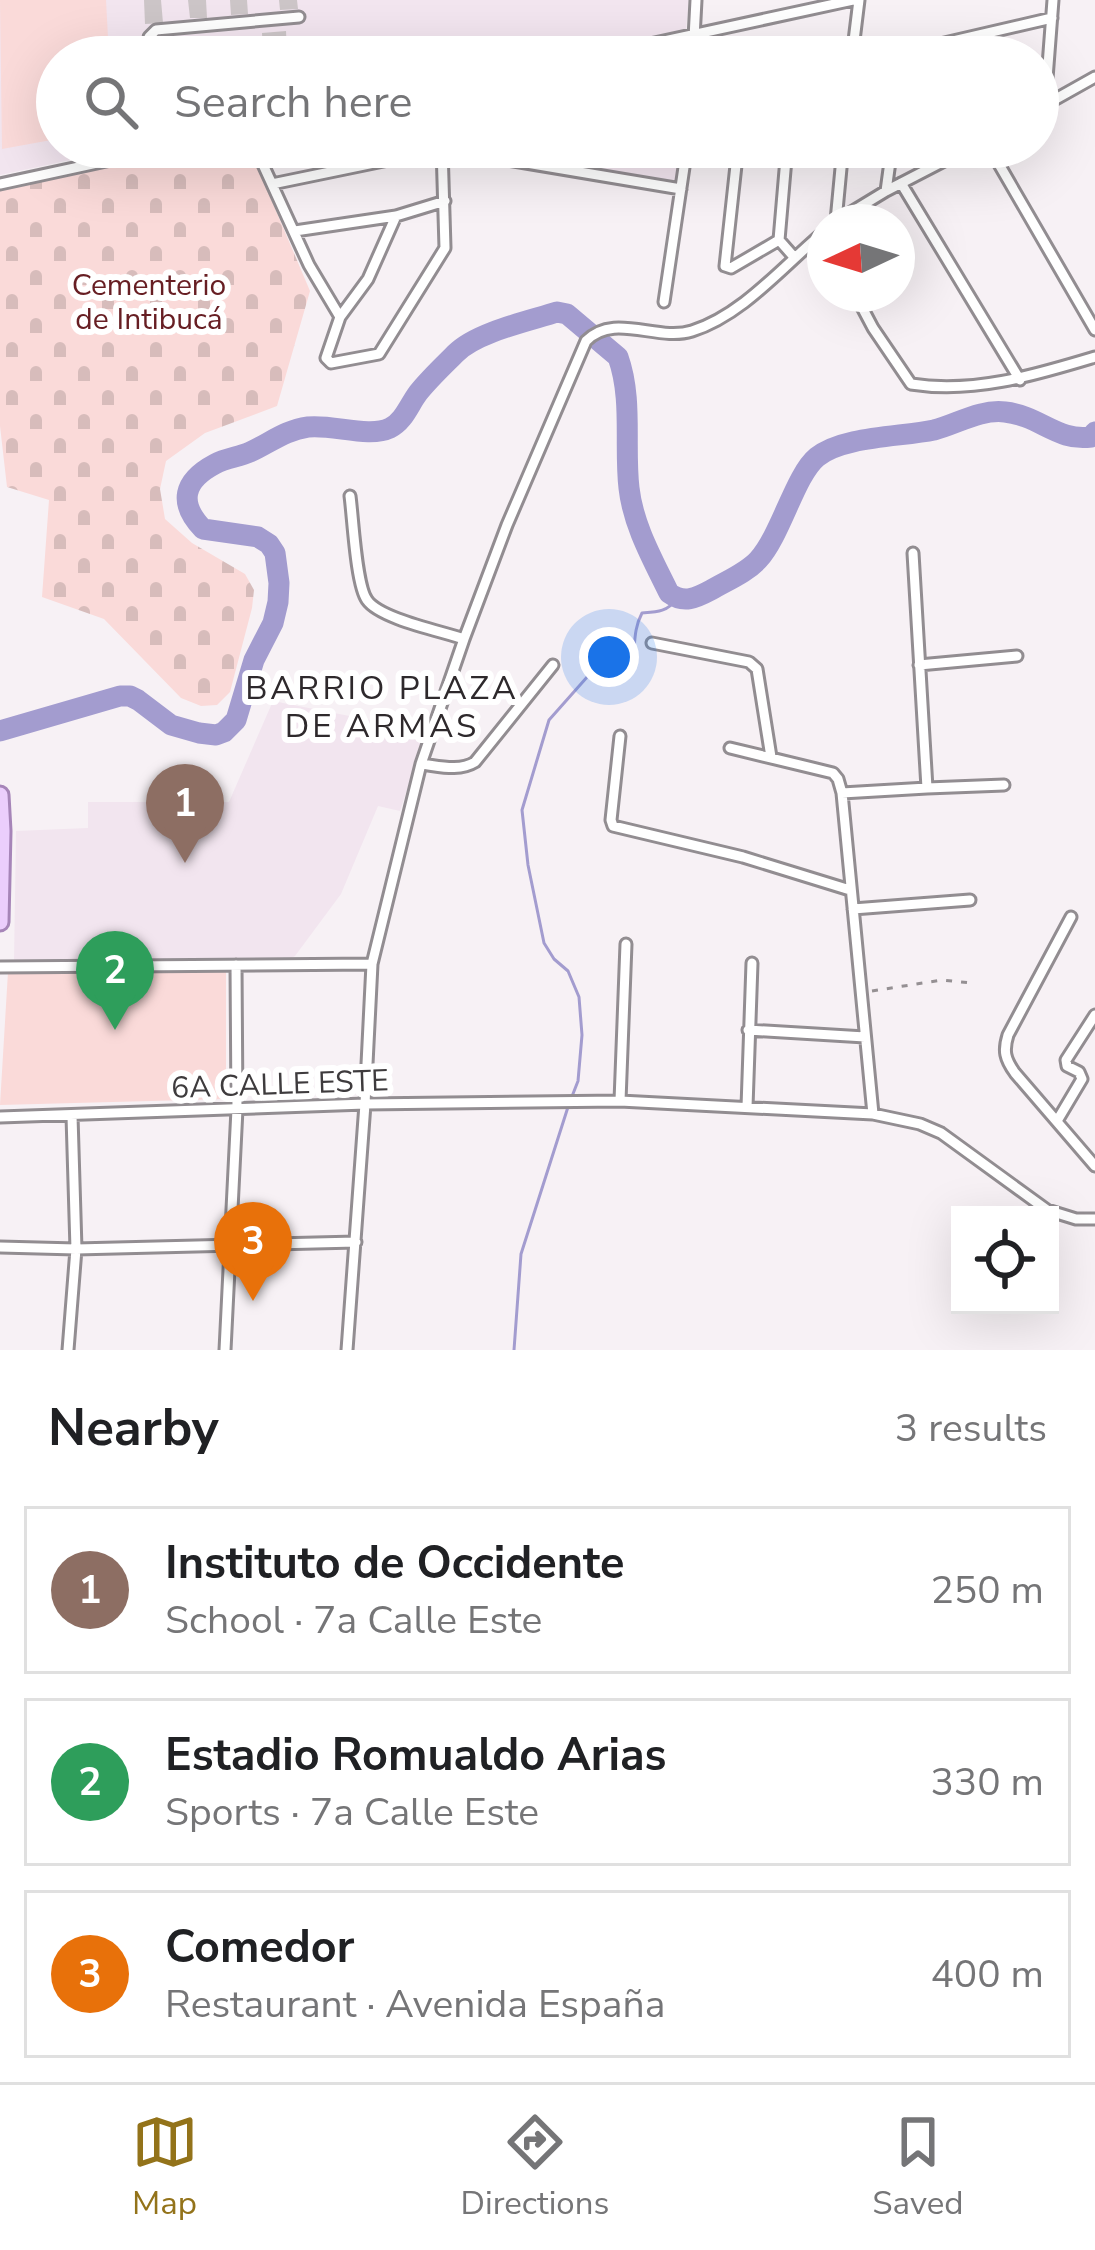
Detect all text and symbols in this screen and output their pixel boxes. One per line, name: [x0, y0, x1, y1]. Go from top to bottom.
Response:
search box: [36, 36, 1059, 168]
icon: search: [78, 69, 144, 135]
text: Search here: [174, 72, 413, 133]
north arrow: [807, 204, 915, 312]
park label: Cementerio de Intibucá: [72, 265, 226, 340]
your location: [579, 627, 639, 687]
district label: BARRIO PLAZA DE ARMAS: [245, 666, 519, 749]
pin: 1: [146, 764, 224, 863]
pin: 2: [76, 931, 154, 1030]
street label: 6A CALLE ESTE: [171, 1060, 389, 1109]
pin: 3: [214, 1202, 292, 1301]
map controls: [951, 1206, 1059, 1314]
button: locate: [951, 1206, 1059, 1314]
text: Nearby: [48, 1393, 219, 1463]
text: 3 results: [895, 1402, 1047, 1455]
text: Instituto de Occidente: [165, 1533, 624, 1594]
text: 1: [78, 1564, 102, 1617]
text: 250 m: [930, 1564, 1044, 1617]
text: School · 7a Calle Este: [165, 1594, 542, 1647]
text: Estadio Romualdo Arias: [165, 1725, 667, 1786]
text: 2: [78, 1756, 102, 1809]
text: 330 m: [930, 1756, 1044, 1809]
text: Sports · 7a Calle Este: [165, 1786, 539, 1839]
text: Comedor: [165, 1917, 354, 1978]
text: 3: [78, 1948, 102, 2001]
text: 400 m: [930, 1948, 1044, 2001]
text: Restaurant · Avenida España: [165, 1978, 665, 2031]
tab: Map: [132, 2109, 198, 2226]
tab: Directions: [461, 2109, 609, 2226]
tab: Saved: [872, 2109, 963, 2226]

